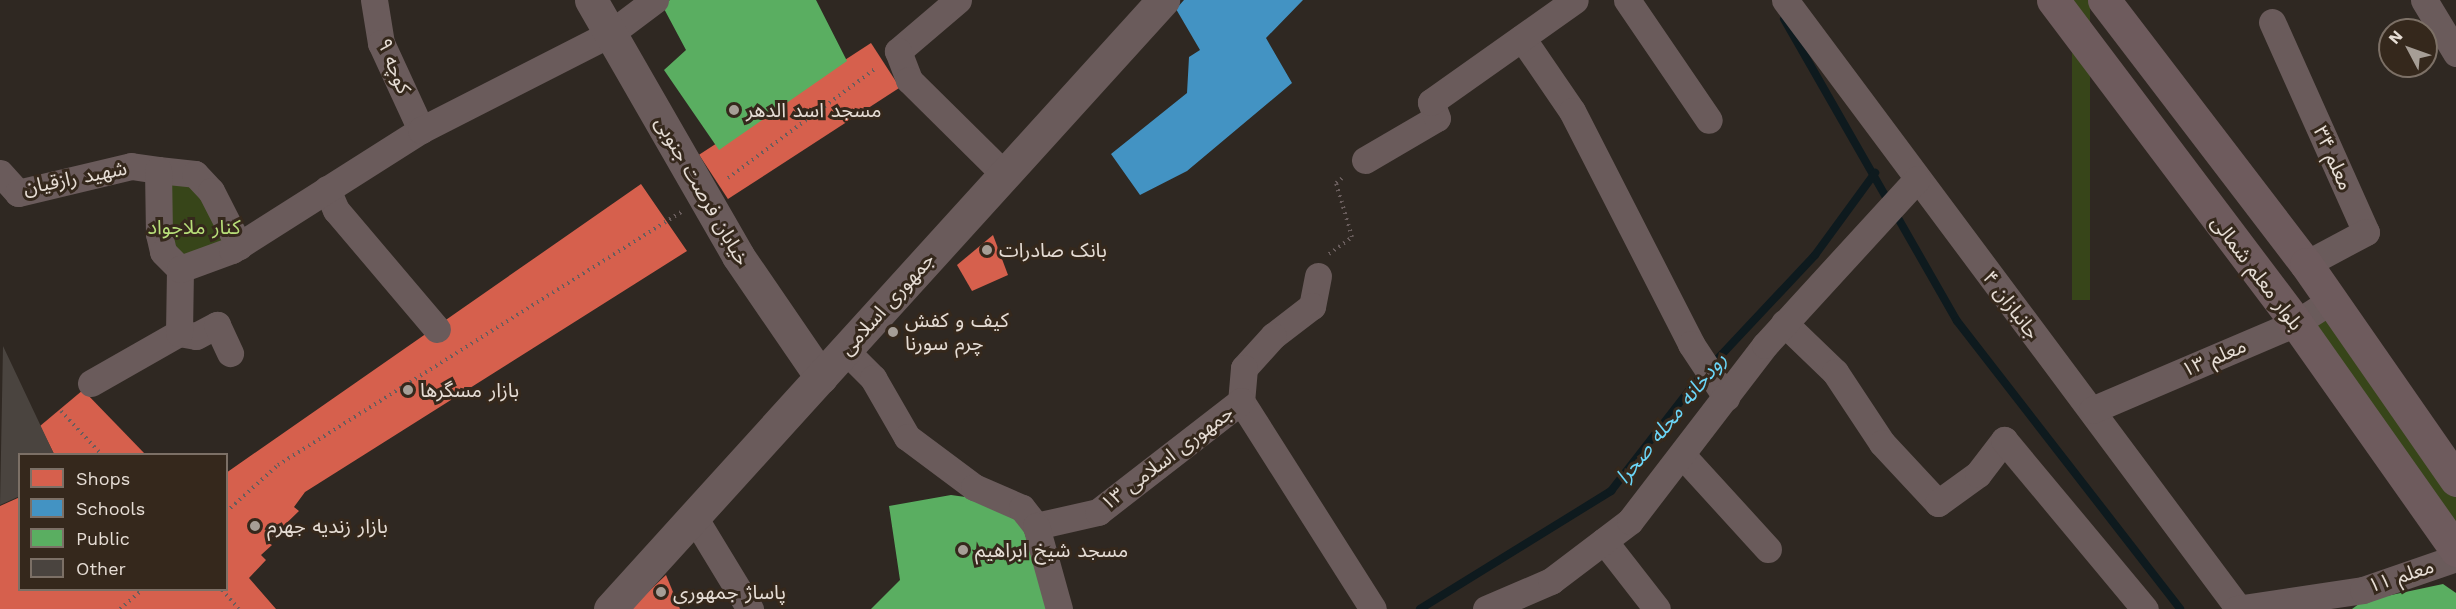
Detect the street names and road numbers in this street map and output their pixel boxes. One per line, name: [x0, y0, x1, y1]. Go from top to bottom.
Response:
street label: کوچه ۹: [372, 35, 416, 97]
street label: خیابان فرصت جنوبی: [650, 112, 754, 270]
street label: معلم ۳۴: [2308, 122, 2358, 194]
street label: شهید رازقیان: [21, 156, 129, 200]
street label: بلوار معلم شمالی: [2206, 211, 2308, 335]
street label: جمهوری اسلامی: [835, 248, 939, 360]
street label: جانبازان ۴: [1978, 266, 2044, 344]
street label: معلم ۱۳: [2178, 334, 2250, 382]
street label: جمهوری اسلامی ۱۳: [1096, 400, 1238, 516]
street label: معلم ۱۱: [2365, 554, 2437, 598]

